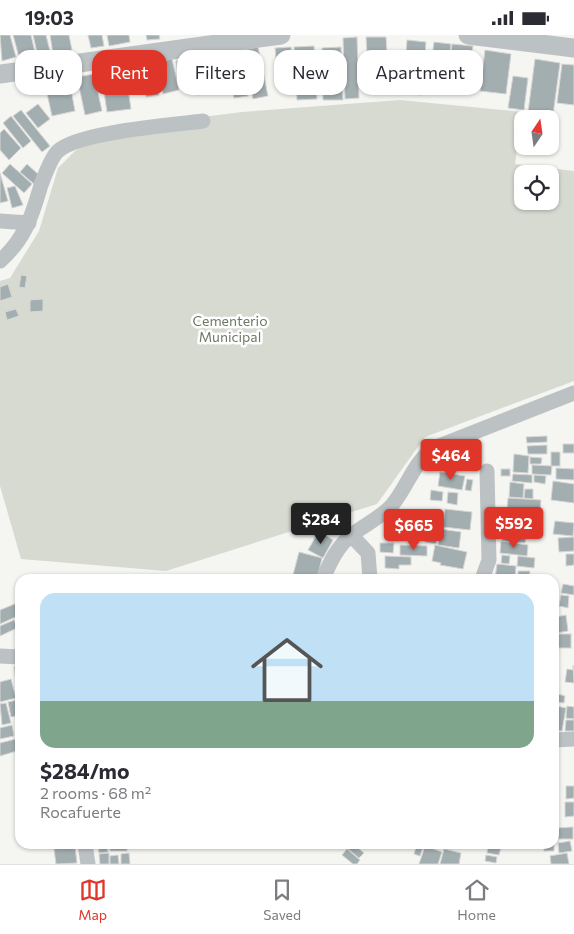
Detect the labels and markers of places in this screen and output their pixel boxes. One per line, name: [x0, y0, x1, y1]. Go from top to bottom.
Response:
pin: $464: [421, 439, 481, 481]
pin: $284: [291, 503, 351, 545]
pin: $592: [484, 507, 544, 549]
pin: $665: [384, 509, 444, 551]

